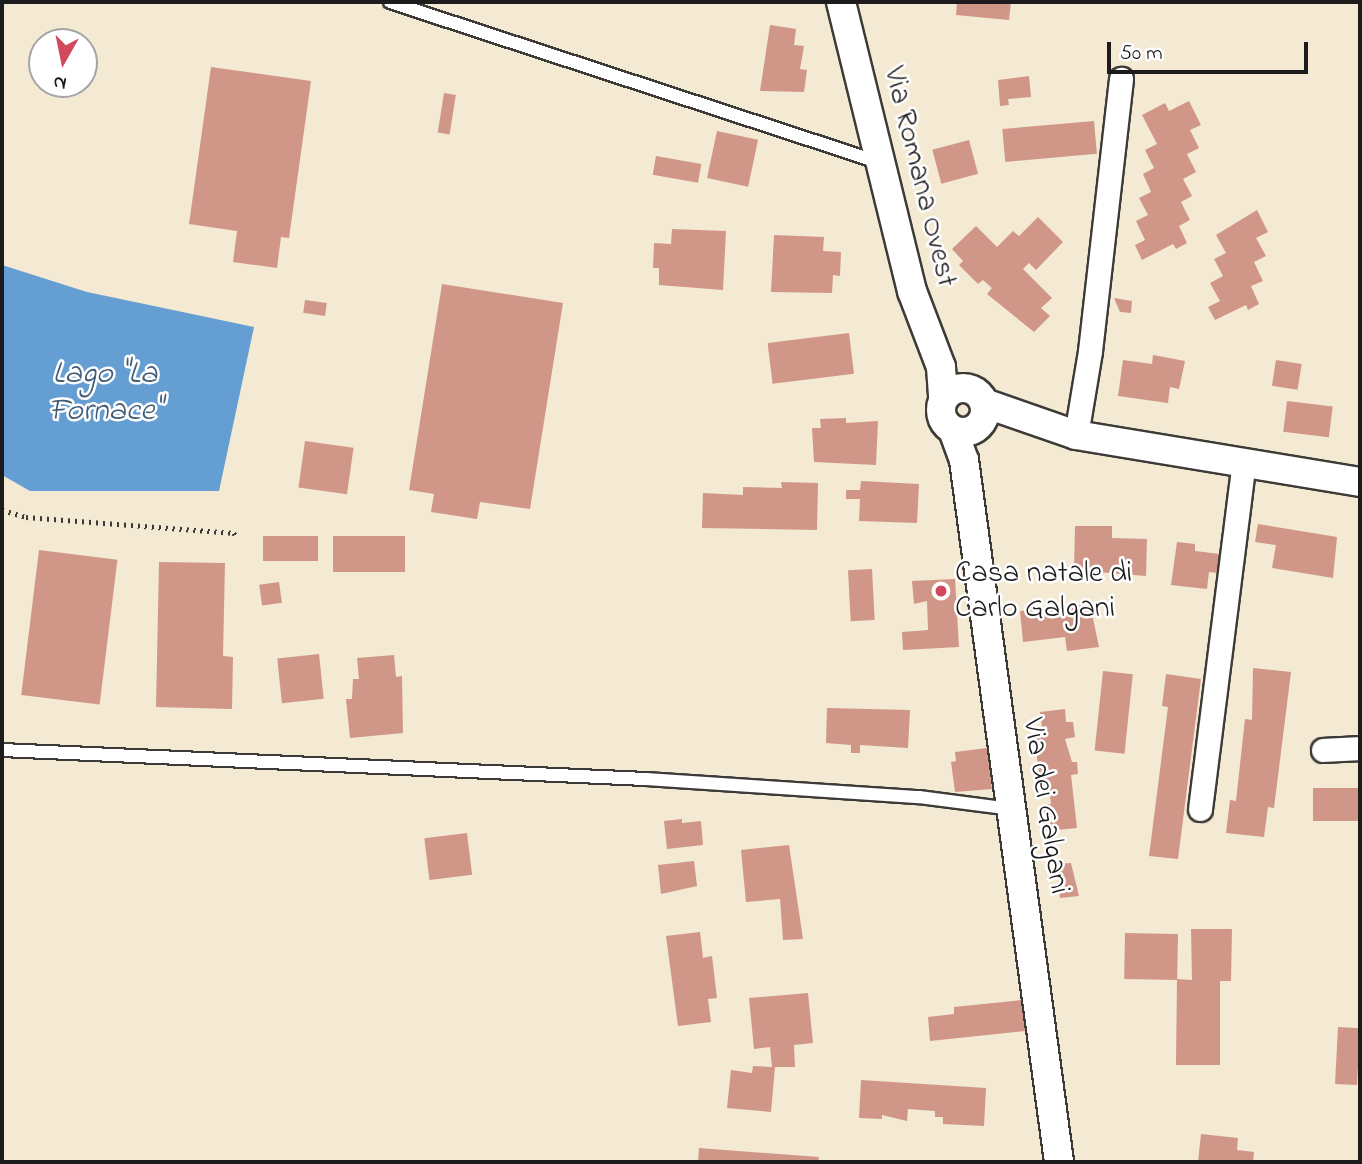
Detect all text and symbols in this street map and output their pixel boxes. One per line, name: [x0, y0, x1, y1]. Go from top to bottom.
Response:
north arrow: [28, 28, 98, 98]
scale bar: [1110, 28, 1311, 72]
text: 50 m: [1120, 39, 1163, 69]
street label: Via Romana Ovest: [874, 63, 964, 291]
text: N: [52, 68, 68, 97]
water label: Lago "La Fornace": [48, 357, 162, 432]
place label: Casa natale di Carlo Galgani: [955, 556, 1132, 626]
marker: Casa natale di Carlo Galgani: [933, 583, 949, 599]
street label: Via dei Galgani: [1013, 715, 1077, 897]

